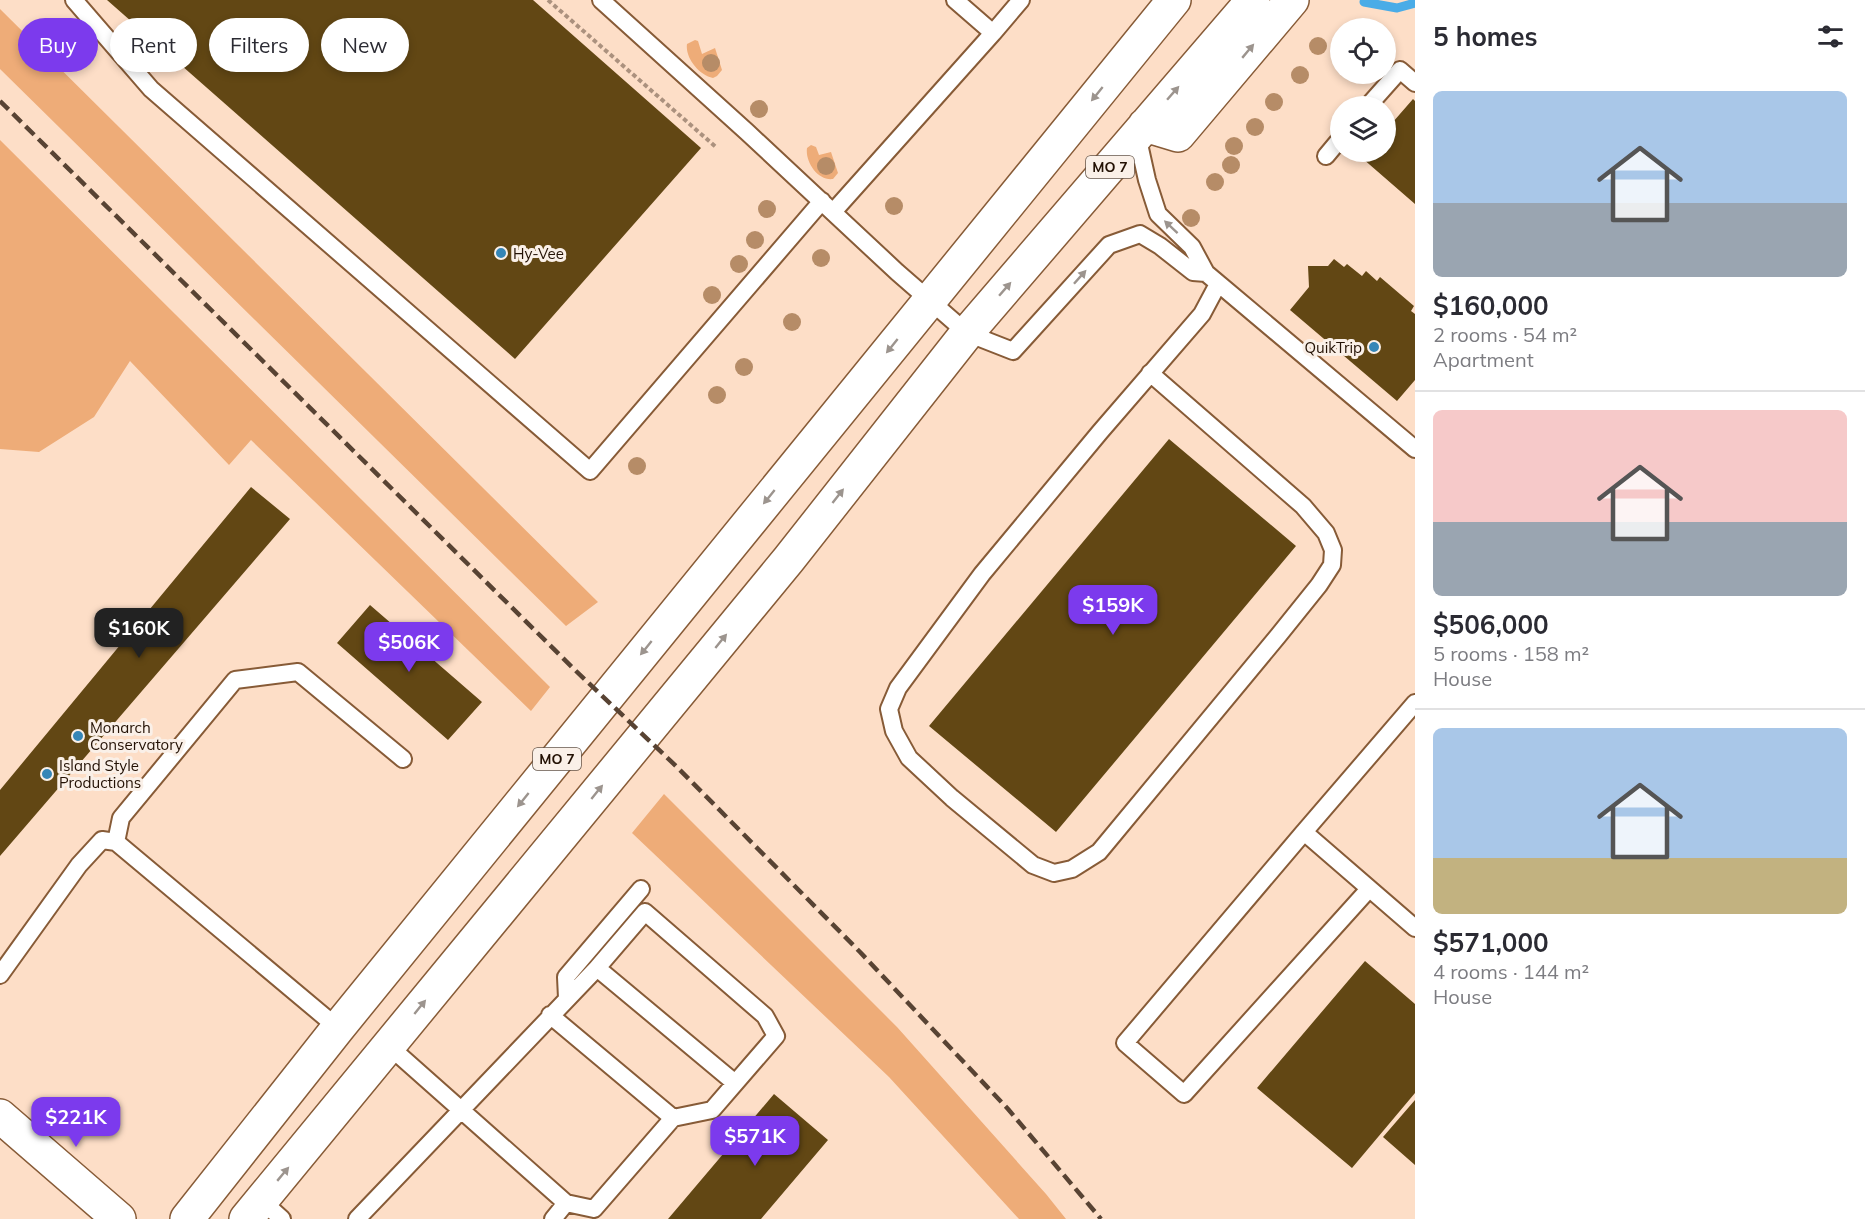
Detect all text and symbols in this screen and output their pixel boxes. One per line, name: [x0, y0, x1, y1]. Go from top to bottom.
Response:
chip: Buy: [18, 18, 98, 72]
chip: Rent: [110, 18, 197, 72]
chip: Filters: [209, 18, 309, 72]
chip: New: [321, 18, 409, 72]
map controls: [1330, 18, 1396, 162]
button: locate: [1330, 18, 1396, 84]
text: 5 homes: [1433, 20, 1537, 53]
icon: filters: [1814, 20, 1847, 53]
one-way arrow: [1241, 43, 1254, 59]
one-way arrow: [1091, 86, 1104, 102]
one-way arrow: [1166, 86, 1179, 101]
button: layers: [1330, 96, 1396, 162]
icon: home: [1586, 130, 1694, 238]
road number: MO 7: [1086, 156, 1134, 178]
one-way arrow: [1164, 220, 1179, 234]
place label: Hy-Vee: [513, 244, 564, 263]
marker: Hy-Vee: [494, 246, 508, 260]
one-way arrow: [1073, 270, 1086, 285]
one-way arrow: [998, 282, 1011, 297]
text: $160,000: [1433, 289, 1549, 322]
text: 2 rooms · 54 m²: [1433, 322, 1577, 347]
one-way arrow: [886, 338, 899, 354]
place label: QuikTrip: [1305, 338, 1362, 357]
marker: QuikTrip: [1367, 340, 1381, 354]
text: Apartment: [1433, 347, 1534, 372]
icon: home: [1586, 449, 1694, 557]
one-way arrow: [832, 488, 845, 504]
one-way arrow: [763, 489, 776, 505]
pin: $159K: [1071, 585, 1155, 636]
text: $159K: [1082, 592, 1144, 617]
pin: $160K: [97, 608, 181, 659]
text: $506,000: [1433, 608, 1549, 641]
text: $160K: [108, 615, 170, 640]
pin: $506K: [367, 622, 451, 673]
text: $506K: [378, 629, 440, 654]
one-way arrow: [715, 633, 728, 649]
one-way arrow: [641, 641, 653, 656]
text: 5 rooms · 158 m²: [1433, 641, 1589, 666]
text: House: [1433, 666, 1492, 691]
place label: Monarch Conservatory: [90, 718, 183, 754]
marker: Monarch Conservatory: [71, 729, 85, 743]
road number: MO 7: [533, 748, 581, 770]
place label: Island Style Productions: [59, 756, 141, 792]
marker: Island Style Productions: [40, 767, 54, 781]
icon: home: [1586, 767, 1694, 875]
one-way arrow: [591, 784, 604, 800]
one-way arrow: [517, 792, 530, 808]
text: $571,000: [1433, 926, 1549, 959]
text: 4 rooms · 144 m²: [1433, 959, 1589, 984]
text: House: [1433, 984, 1492, 1009]
one-way arrow: [414, 999, 427, 1015]
pin: $221K: [34, 1097, 118, 1148]
text: $221K: [45, 1104, 107, 1129]
pin: $571K: [713, 1116, 797, 1167]
text: $571K: [724, 1123, 786, 1148]
one-way arrow: [276, 1167, 289, 1182]

